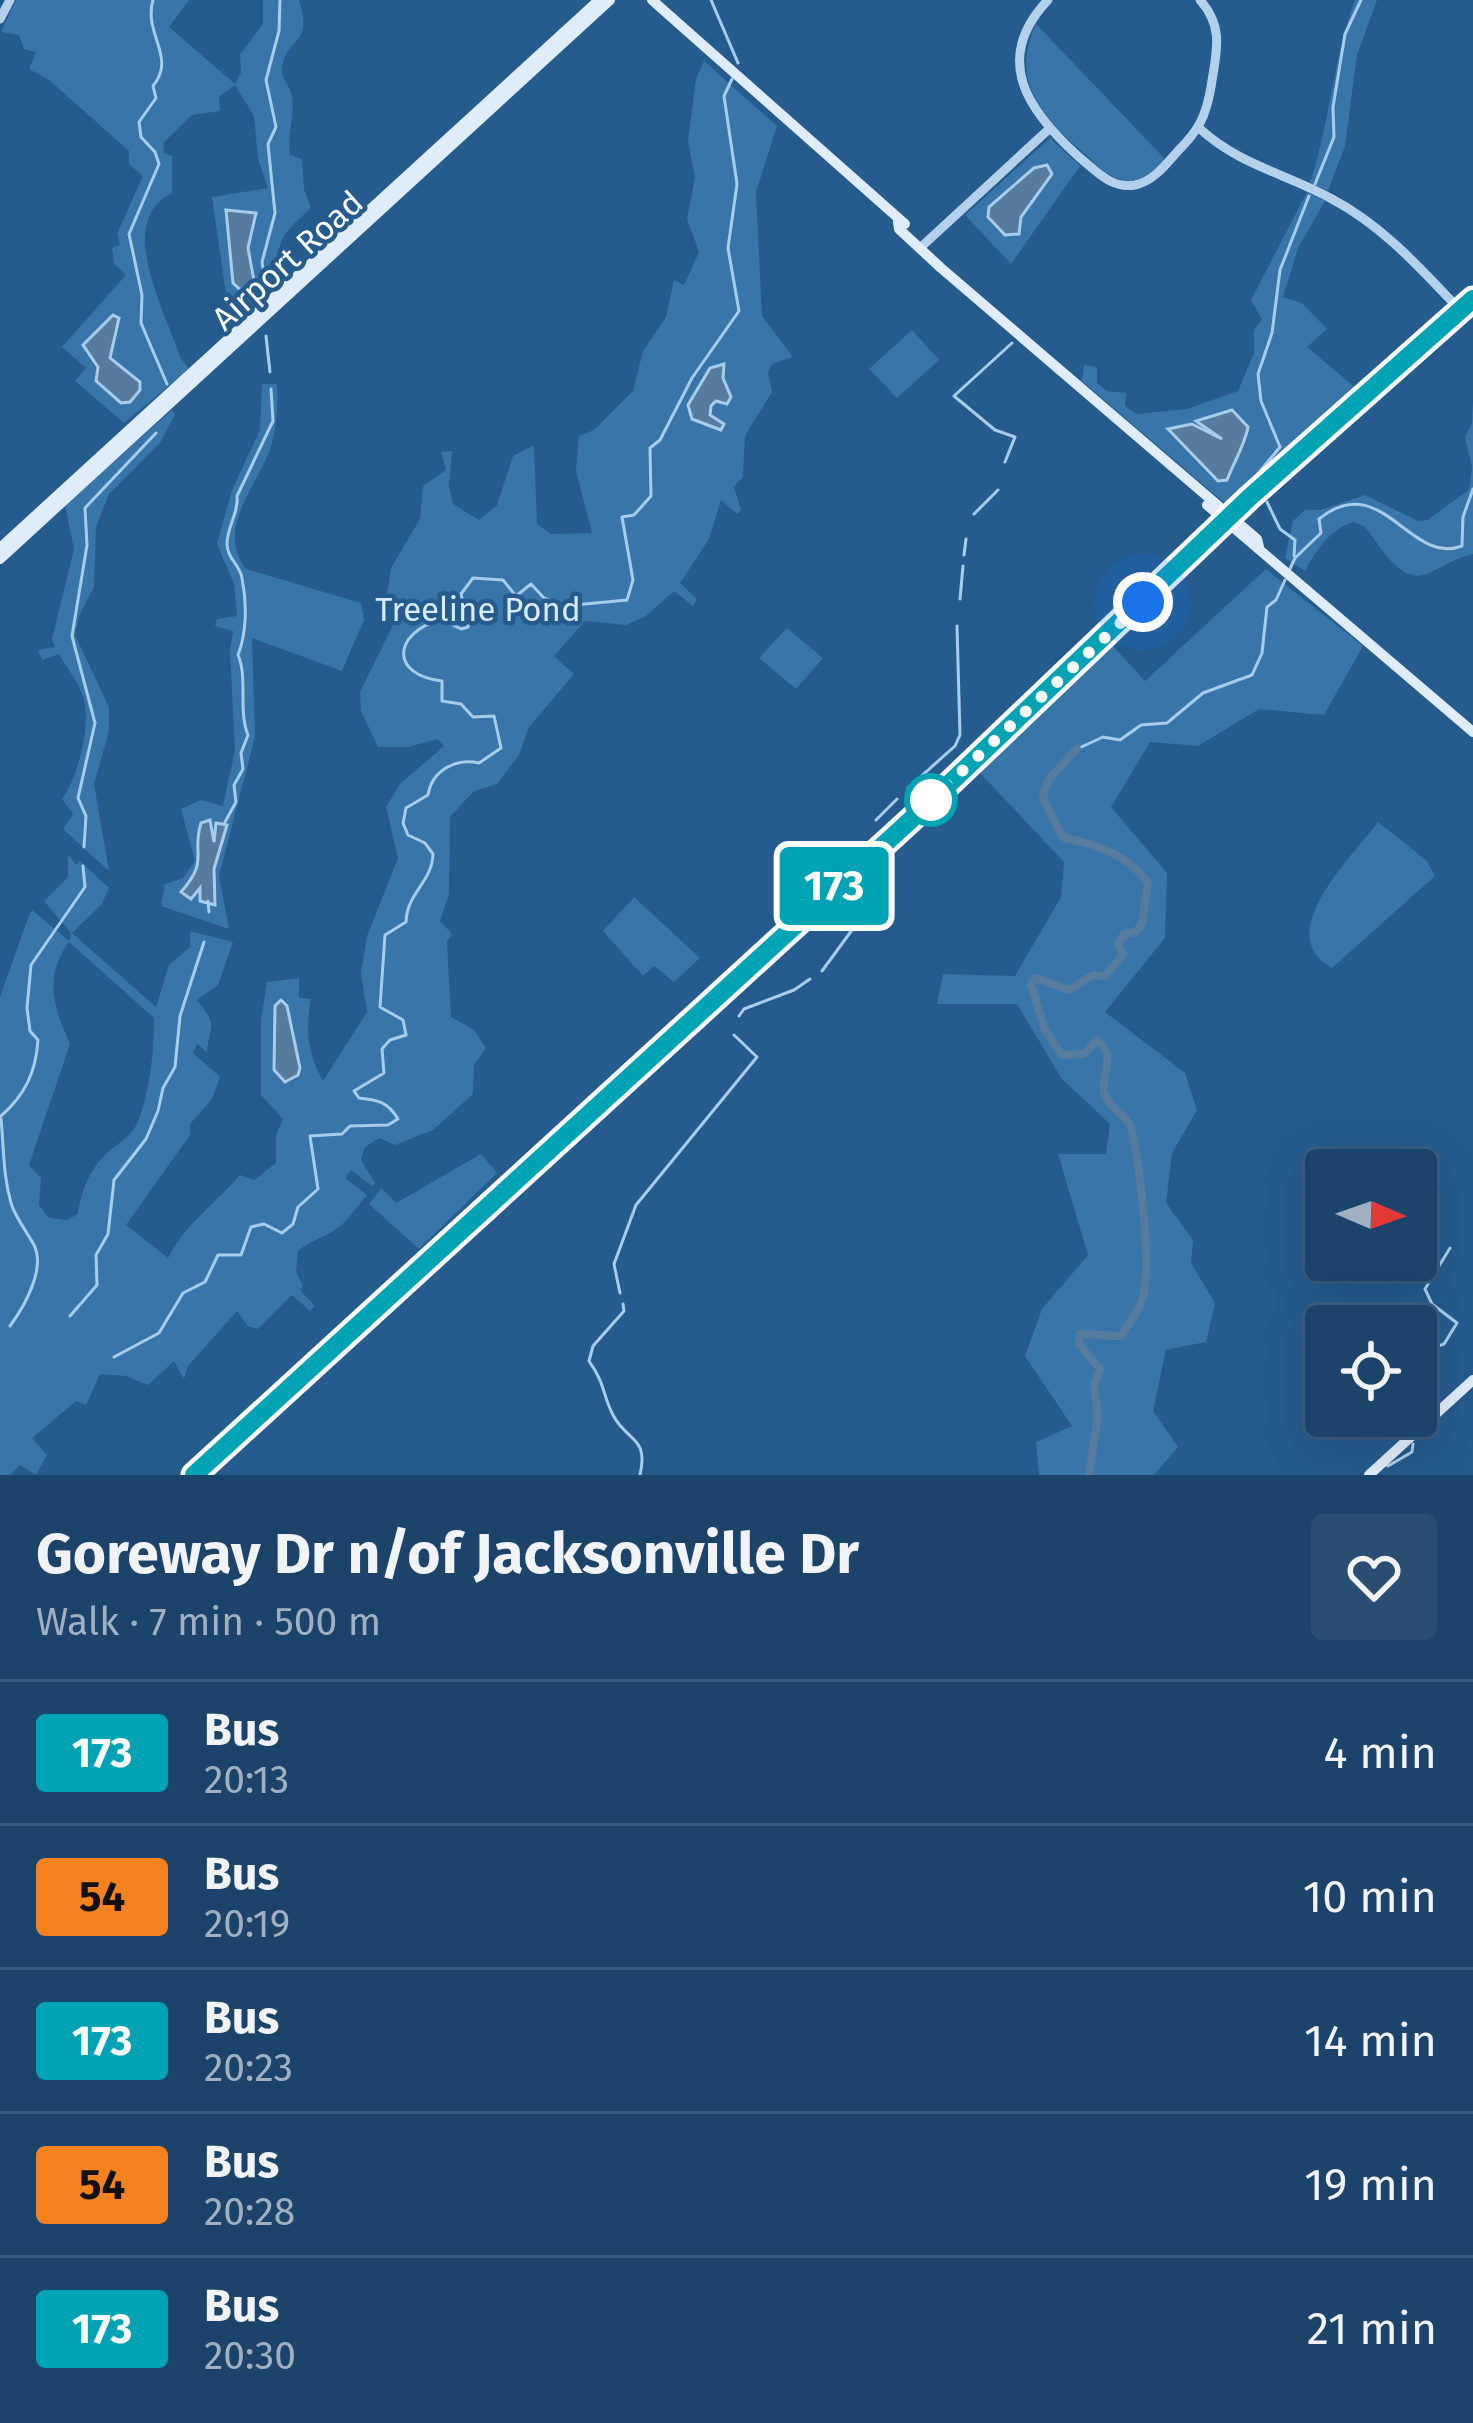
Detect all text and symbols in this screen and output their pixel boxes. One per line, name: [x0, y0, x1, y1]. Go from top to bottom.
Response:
street label: Airport Road: [204, 183, 371, 339]
your location: [1113, 572, 1173, 632]
park label: Treeline Pond: [375, 590, 581, 630]
unlabelled marker: [906, 775, 956, 825]
line badge: 173: [765, 847, 903, 925]
text: 173: [804, 861, 864, 911]
north arrow: [1305, 1149, 1437, 1281]
map controls: [1305, 1149, 1437, 1437]
button: locate: [1305, 1305, 1437, 1437]
button: heart: [1311, 1514, 1437, 1640]
text: Goreway Dr n/of Jacksonville Dr: [36, 1520, 859, 1588]
text: Walk · 7 min · 500 m: [36, 1599, 381, 1645]
text: Bus: [204, 1703, 279, 1757]
text: 4 min: [1324, 1726, 1437, 1780]
text: 173: [72, 1728, 132, 1778]
text: 20:13: [204, 1757, 289, 1803]
text: Bus: [204, 1847, 279, 1901]
text: 10 min: [1303, 1870, 1437, 1924]
text: 54: [79, 1872, 125, 1922]
text: 20:19: [204, 1901, 290, 1947]
text: Bus: [204, 1991, 279, 2045]
text: 14 min: [1304, 2014, 1437, 2068]
text: 173: [72, 2016, 132, 2066]
text: 20:23: [204, 2045, 293, 2091]
text: Bus: [204, 2135, 279, 2189]
text: 19 min: [1304, 2158, 1437, 2212]
text: 54: [79, 2160, 125, 2210]
text: 20:28: [204, 2189, 295, 2235]
text: Bus: [204, 2279, 279, 2333]
text: 21 min: [1307, 2302, 1437, 2356]
text: 173: [72, 2304, 132, 2354]
text: 20:30: [204, 2333, 296, 2379]

